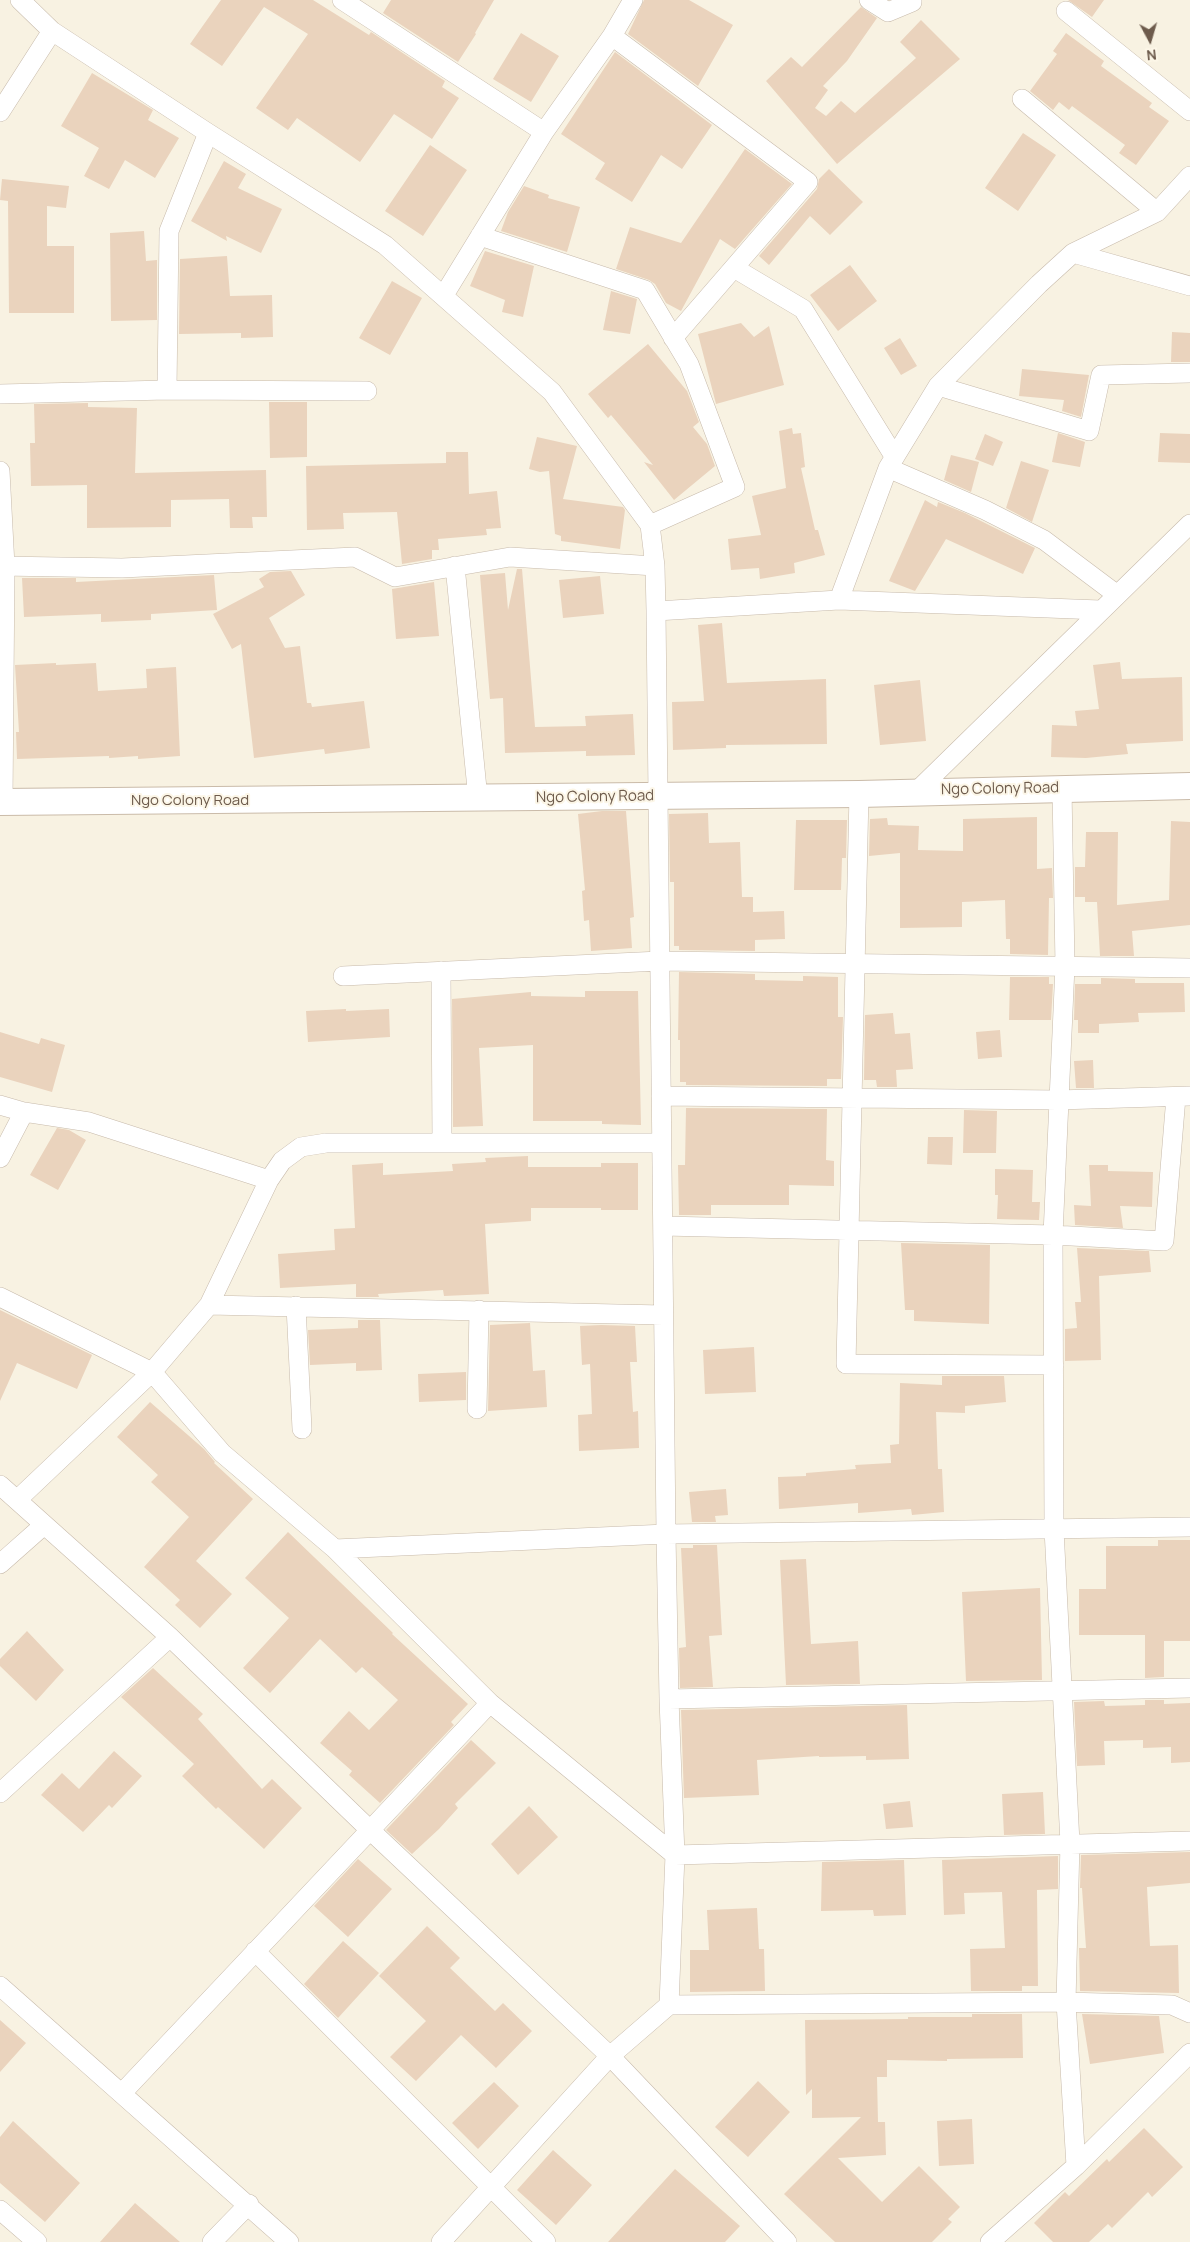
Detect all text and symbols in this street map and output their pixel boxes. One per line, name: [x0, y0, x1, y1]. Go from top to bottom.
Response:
north arrow: [1125, 15, 1175, 65]
text: N: [1146, 45, 1158, 65]
street label: Ngo Colony Road: [941, 779, 1059, 799]
street label: Ngo Colony Road: [536, 787, 654, 807]
street label: Ngo Colony Road: [131, 792, 249, 810]

